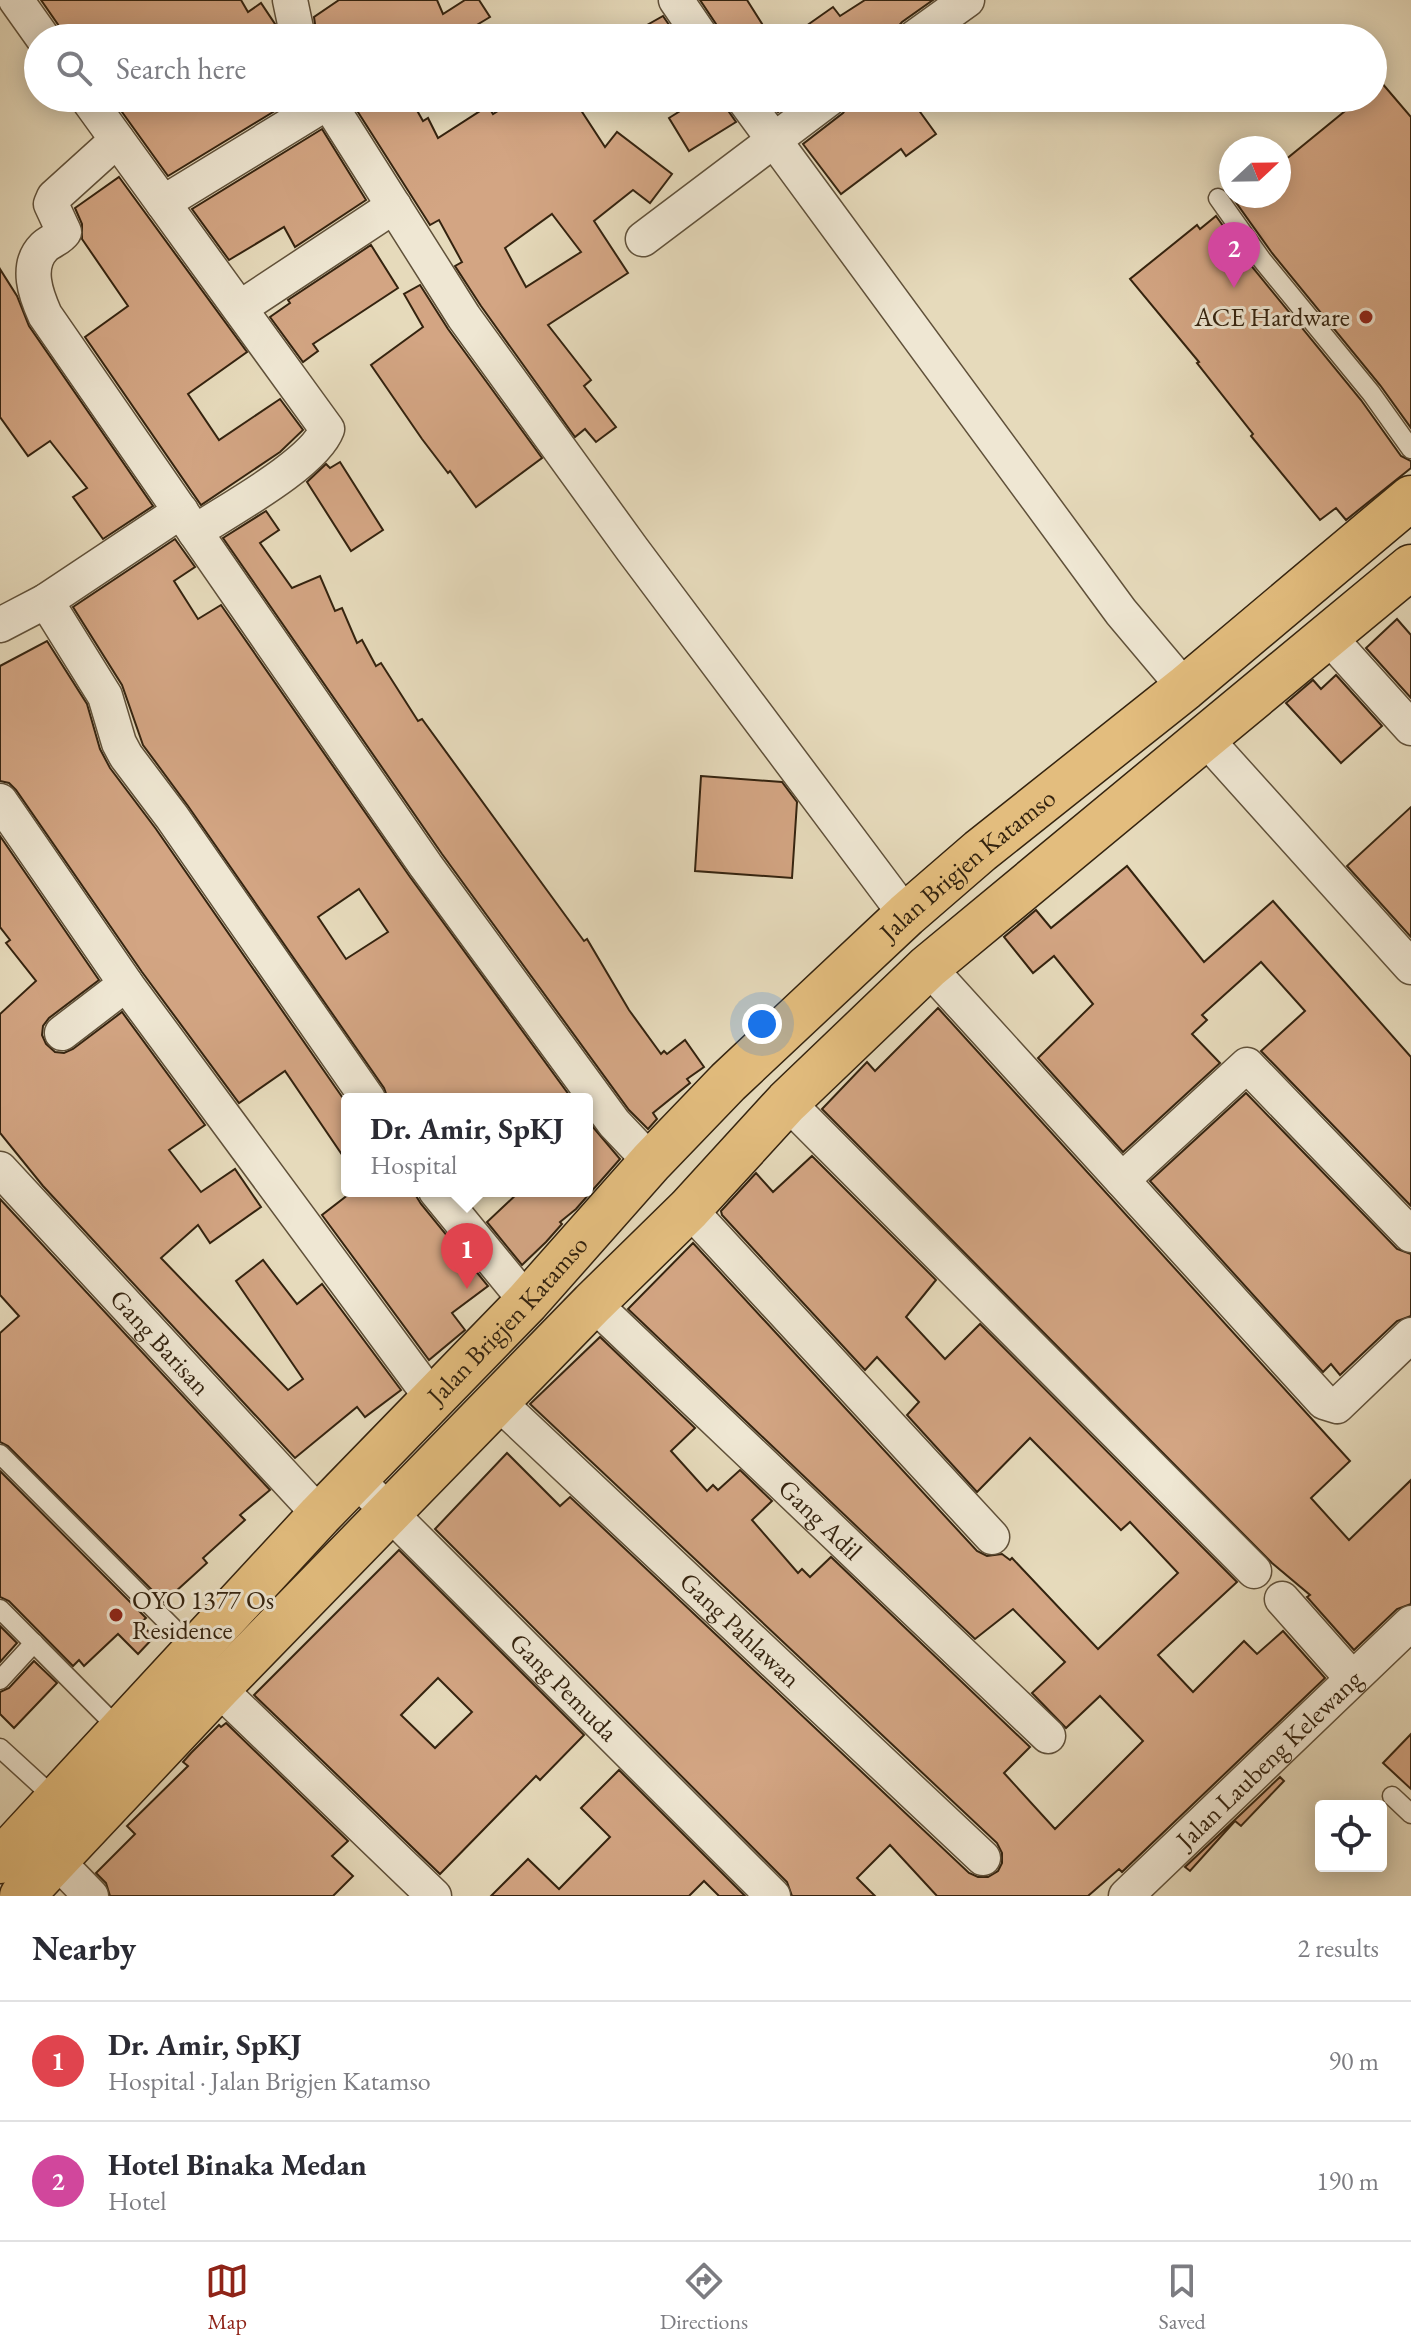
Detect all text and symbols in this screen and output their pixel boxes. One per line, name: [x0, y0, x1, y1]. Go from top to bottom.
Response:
search box: [24, 24, 1387, 112]
icon: search: [52, 46, 96, 90]
text: Search here: [116, 49, 246, 88]
north arrow: [1219, 136, 1291, 208]
pin: 2: [1208, 222, 1260, 288]
place label: ACE Hardware: [1194, 300, 1350, 334]
marker: ACE Hardware: [1357, 308, 1375, 326]
street label: Jalan Brigjen Katamso: [871, 781, 1062, 950]
your location: [742, 1004, 782, 1044]
popup: [341, 1093, 593, 1197]
text: Dr. Amir, SpKJ: [370, 1109, 564, 1148]
text: Hospital: [370, 1148, 457, 1182]
pin: 1: [441, 1223, 493, 1289]
street label: Jalan Brigjen Katamso: [418, 1228, 595, 1413]
street label: Gang Barisan: [103, 1282, 218, 1403]
street label: Gang Adil: [771, 1472, 870, 1567]
street label: Gang Pahlawan: [673, 1565, 808, 1695]
place label: OYO 1377 Os Residence: [132, 1583, 274, 1647]
marker: OYO 1377 Os Residence: [107, 1606, 125, 1624]
street label: Gang Pemuda: [502, 1625, 626, 1749]
street label: Jalan Laubeng Kelewang: [1167, 1662, 1370, 1857]
map controls: [1315, 1800, 1387, 1872]
button: locate: [1315, 1800, 1387, 1872]
text: Nearby: [32, 1926, 136, 1970]
text: 2 results: [1298, 1931, 1379, 1965]
text: Dr. Amir, SpKJ: [108, 2025, 301, 2064]
text: 1: [51, 2044, 65, 2078]
text: 90 m: [1329, 2044, 1379, 2078]
text: Hospital · Jalan Brigjen Katamso: [108, 2064, 431, 2098]
text: Hotel Binaka Medan: [108, 2145, 367, 2184]
text: 2: [51, 2164, 65, 2198]
text: 190 m: [1316, 2164, 1379, 2198]
text: Hotel: [108, 2184, 166, 2218]
tab: Map: [205, 2259, 249, 2336]
tab: Directions: [660, 2259, 748, 2336]
tab: Saved: [1159, 2259, 1206, 2336]

